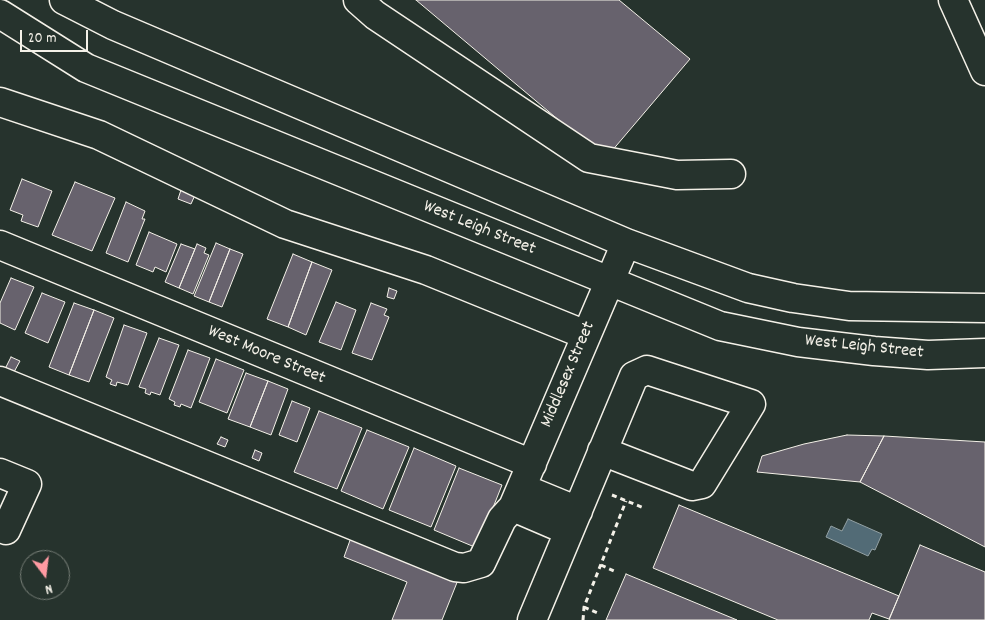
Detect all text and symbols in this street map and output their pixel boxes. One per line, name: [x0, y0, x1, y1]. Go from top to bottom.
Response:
scale bar: [22, 20, 90, 52]
text: 20 m: [28, 28, 56, 50]
street label: West Leigh Street: [420, 197, 538, 261]
street label: Middlesex Street: [537, 319, 601, 431]
street label: West Moore Street: [204, 322, 328, 390]
street label: West Leigh Street: [804, 331, 924, 365]
north arrow: [20, 550, 70, 600]
text: N: [43, 578, 55, 599]

